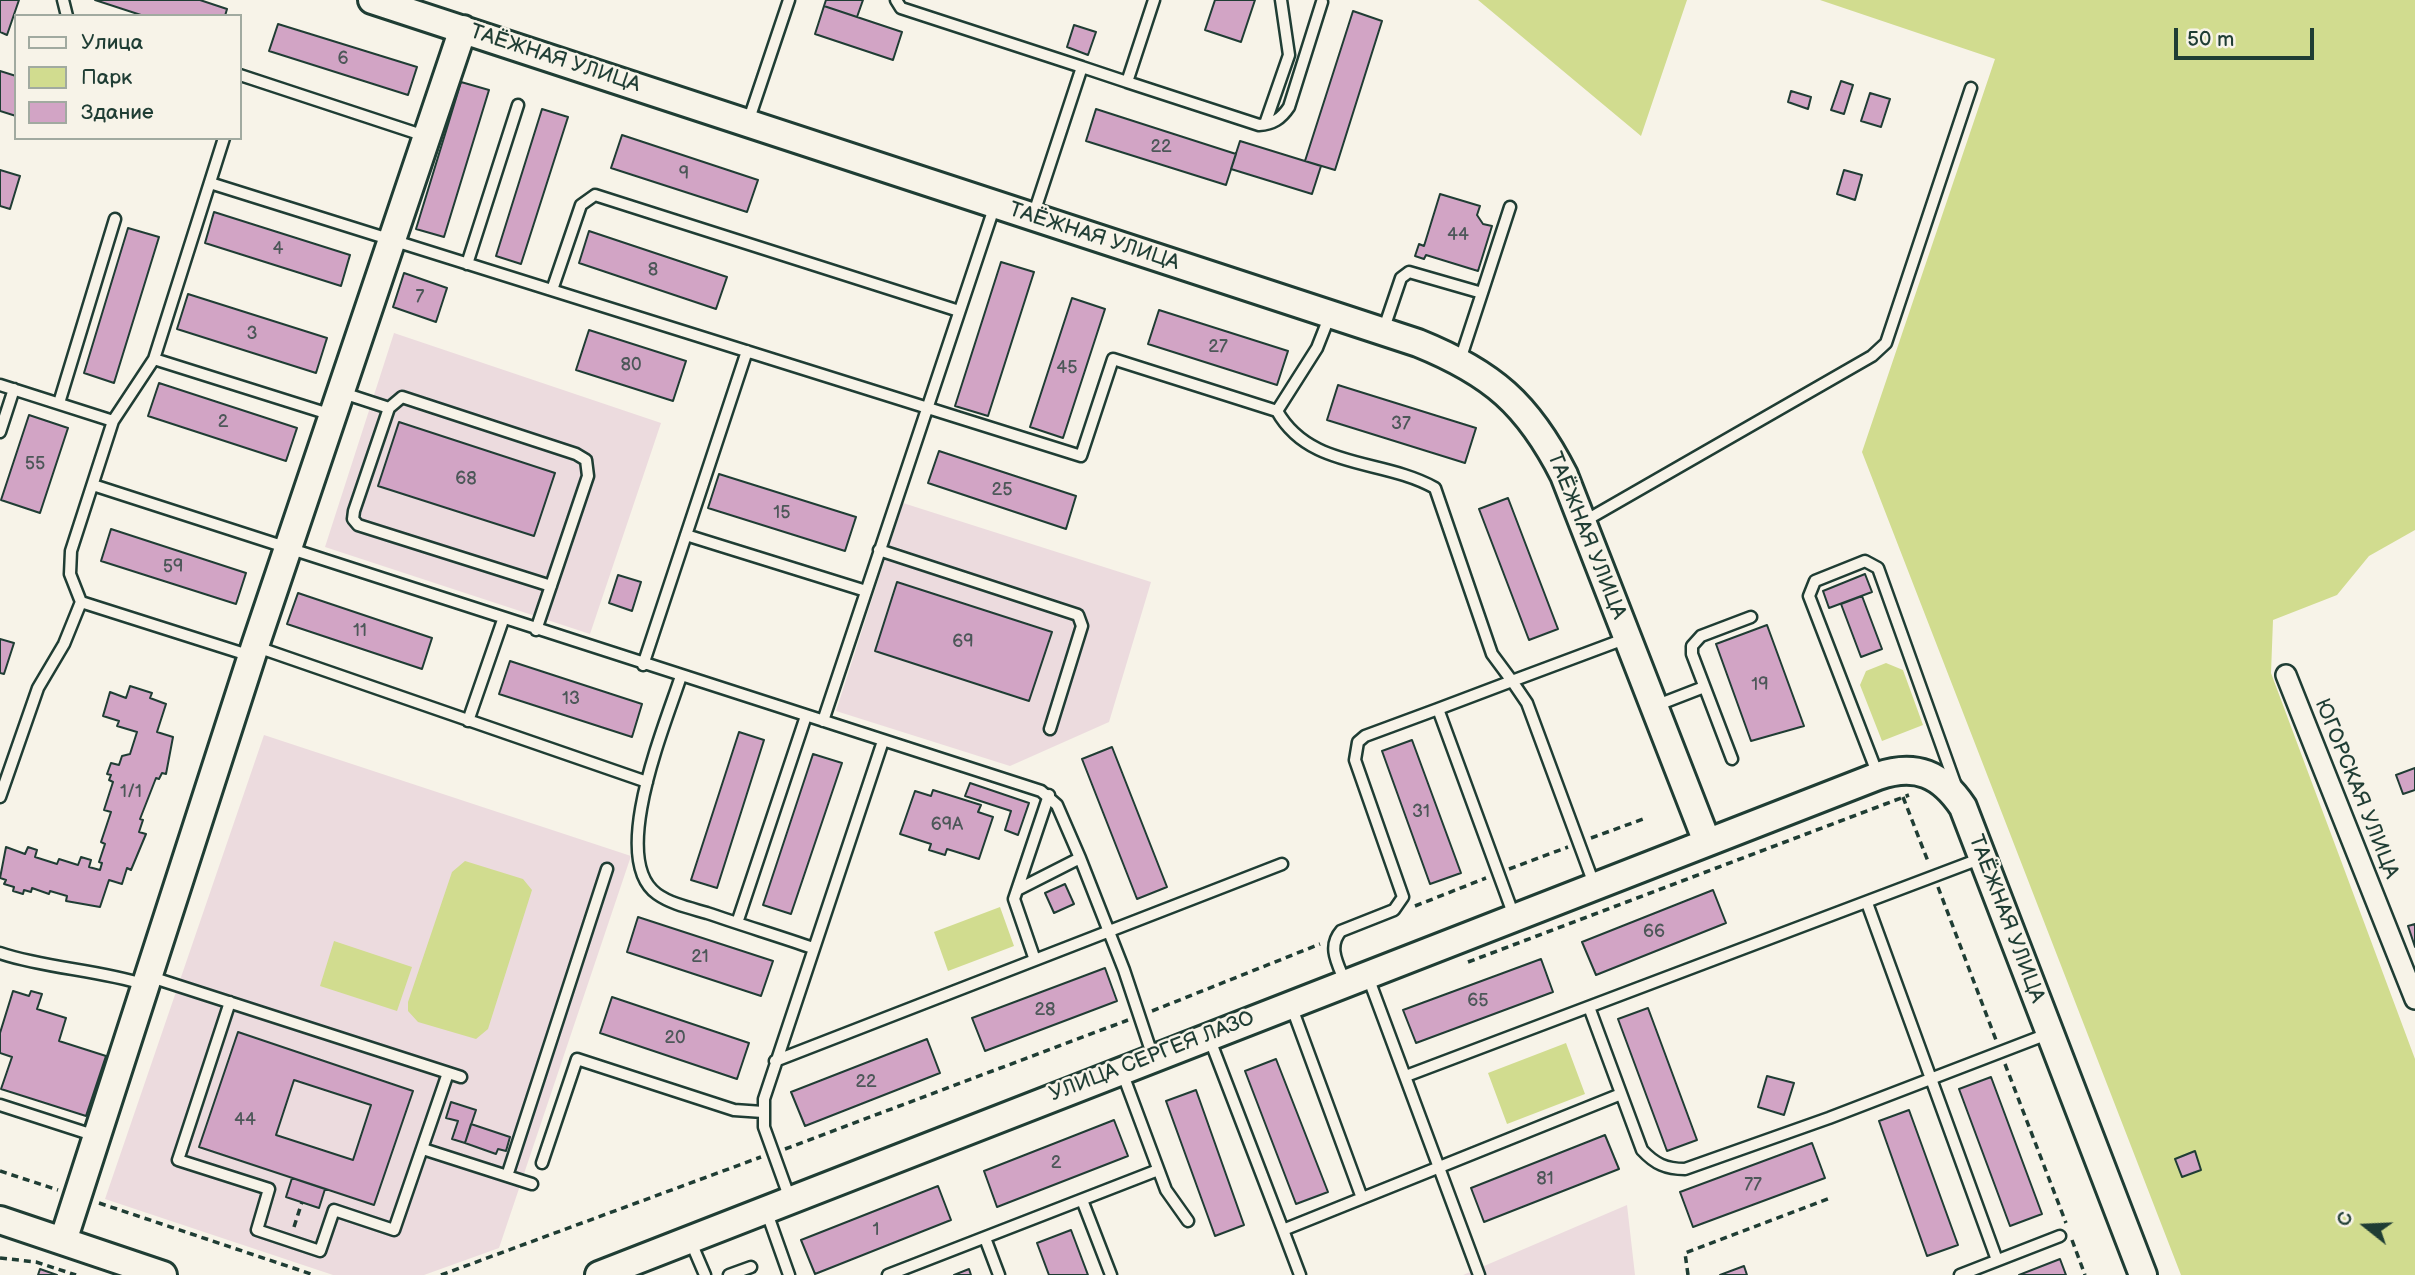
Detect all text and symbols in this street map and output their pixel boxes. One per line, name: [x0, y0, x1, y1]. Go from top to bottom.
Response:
legend: [14, 14, 242, 140]
scale bar: [2177, 14, 2317, 58]
street label: ТАЁЖНАЯ УЛИЦА: [467, 20, 643, 98]
text: 50 m: [2187, 27, 2234, 52]
text: Улица: [81, 30, 143, 55]
house number: 6: [338, 48, 348, 70]
text: Парк: [81, 65, 132, 90]
text: Здание: [81, 100, 154, 125]
house number: 22: [1150, 136, 1172, 158]
house number: 9: [679, 163, 689, 185]
street label: ТАЁЖНАЯ УЛИЦА: [1006, 198, 1182, 276]
house number: 44: [1447, 224, 1469, 246]
house number: 4: [273, 238, 283, 260]
house number: 8: [648, 259, 658, 281]
house number: 7: [416, 286, 424, 308]
house number: 3: [246, 323, 258, 345]
house number: 27: [1208, 336, 1228, 358]
house number: 80: [620, 354, 642, 376]
house number: 45: [1056, 357, 1078, 379]
house number: 2: [218, 411, 228, 433]
house number: 37: [1391, 413, 1411, 435]
street label: ТАЁЖНАЯ УЛИЦА: [1541, 449, 1631, 623]
house number: 55: [25, 453, 45, 475]
house number: 68: [455, 468, 477, 490]
house number: 25: [992, 479, 1012, 501]
house number: 15: [773, 502, 791, 524]
house number: 59: [163, 556, 183, 578]
house number: 11: [353, 620, 367, 642]
house number: 69: [952, 631, 974, 653]
house number: 19: [1751, 674, 1769, 696]
house number: 13: [562, 688, 580, 710]
street label: ЮГОРСКАЯ УЛИЦА: [2308, 695, 2404, 883]
house number: 1/1: [120, 781, 142, 803]
house number: 31: [1412, 801, 1430, 823]
house number: 69А: [931, 814, 963, 836]
street label: ТАЁЖНАЯ УЛИЦА: [1962, 832, 2050, 1006]
house number: 66: [1643, 921, 1665, 943]
house number: 21: [691, 946, 709, 968]
house number: 65: [1467, 990, 1489, 1012]
house number: 28: [1034, 999, 1056, 1021]
street label: УЛИЦА СЕРГЕЯ ЛАЗО: [1046, 1006, 1258, 1108]
house number: 20: [664, 1027, 686, 1049]
house number: 22: [855, 1071, 877, 1093]
house number: 44: [234, 1109, 256, 1131]
house number: 2: [1051, 1152, 1061, 1174]
house number: 81: [1536, 1168, 1554, 1190]
house number: 77: [1744, 1174, 1762, 1196]
north arrow: [2331, 1191, 2401, 1261]
text: С: [2333, 1210, 2359, 1229]
house number: 1: [873, 1219, 879, 1241]

